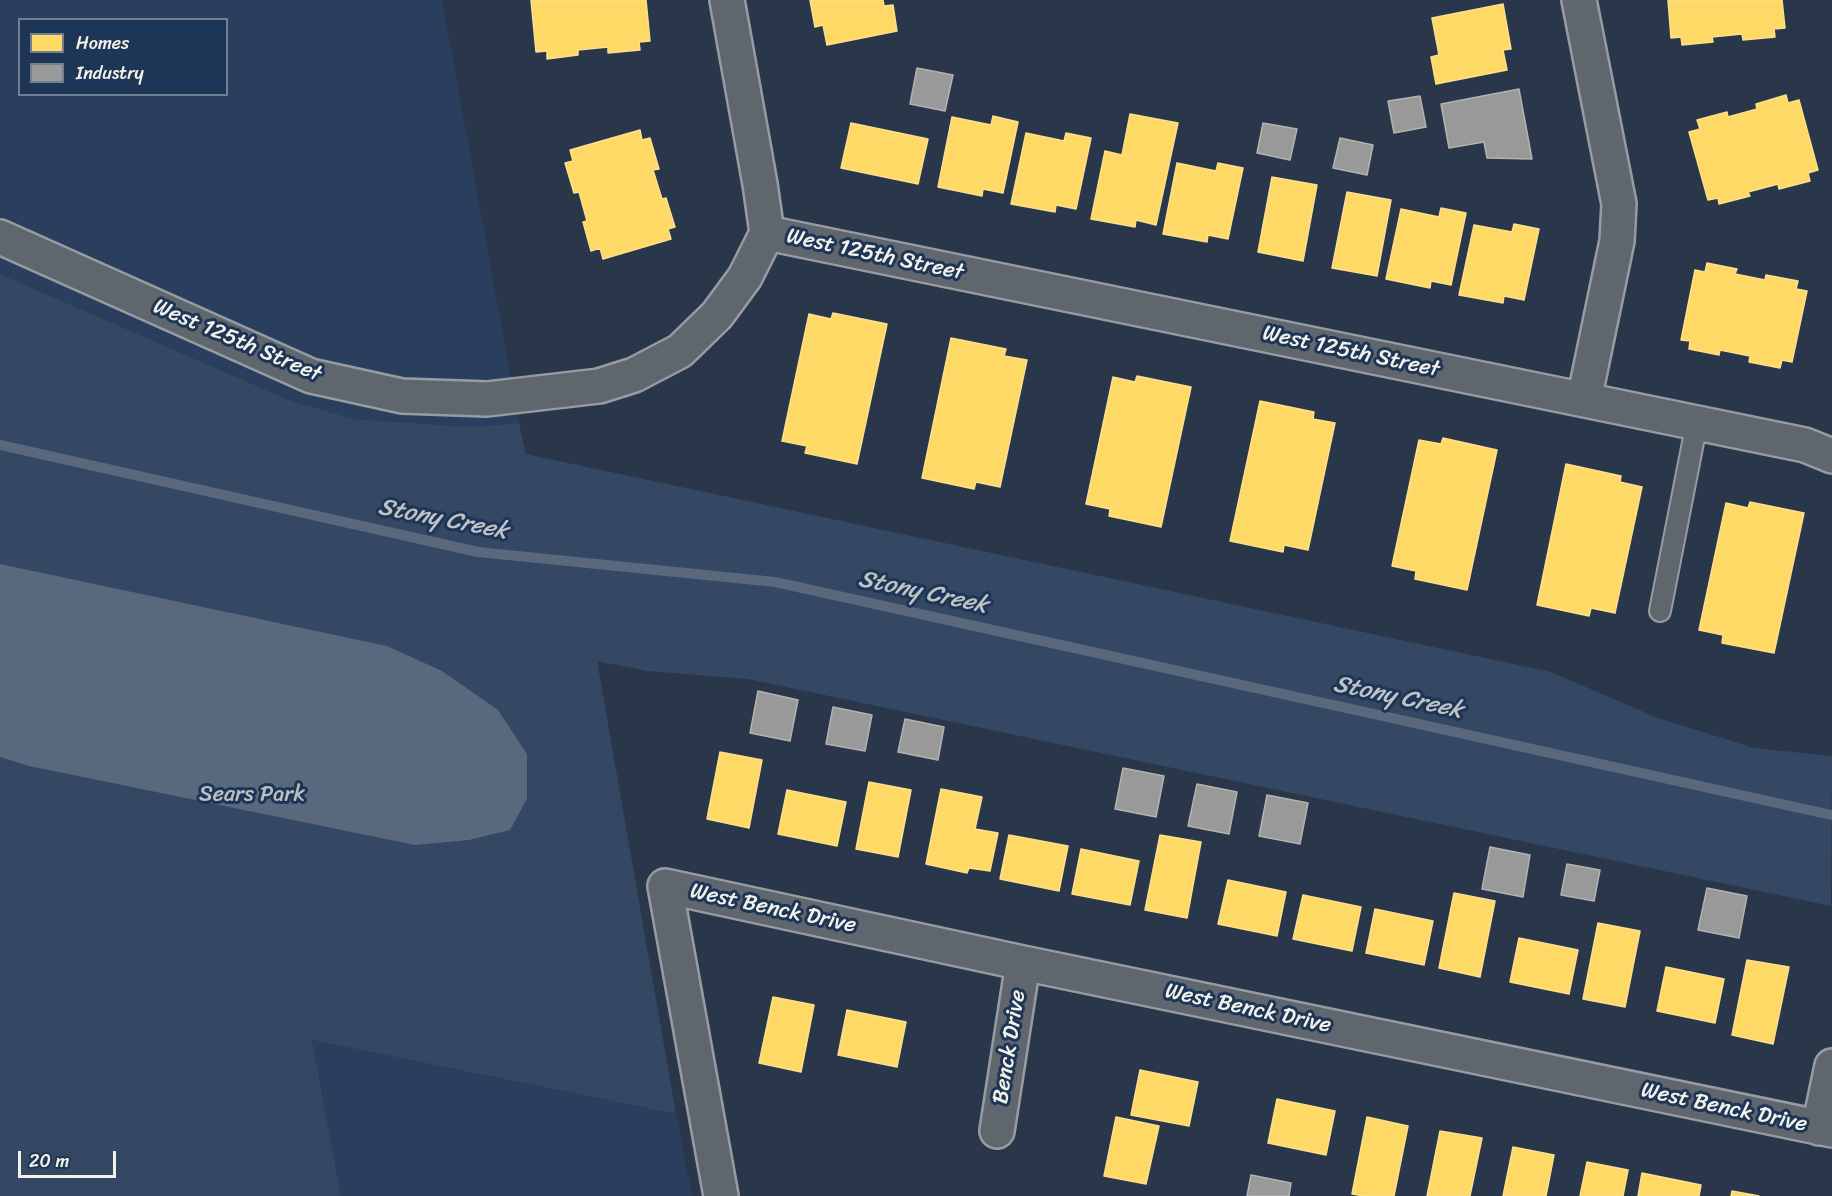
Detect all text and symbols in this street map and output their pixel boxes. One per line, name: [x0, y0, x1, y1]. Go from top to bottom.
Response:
legend: [18, 18, 228, 96]
text: Homes: [76, 27, 129, 59]
text: Industry: [76, 57, 144, 89]
street label: West 125th Street: [784, 223, 966, 287]
street label: West 125th Street: [149, 294, 325, 388]
street label: West 125th Street: [1260, 320, 1442, 384]
water label: Stony Creek: [376, 493, 510, 547]
water label: Stony Creek: [856, 565, 990, 621]
water label: Stony Creek: [1331, 670, 1465, 726]
park label: Sears Park: [199, 782, 305, 808]
street label: West Benck Drive: [688, 879, 858, 939]
street label: West Benck Drive: [1163, 979, 1333, 1039]
street label: Benck Drive: [988, 988, 1032, 1106]
street label: West Benck Drive: [1639, 1078, 1809, 1138]
scale bar: [21, 1139, 118, 1177]
text: 20 m: [29, 1145, 69, 1177]

